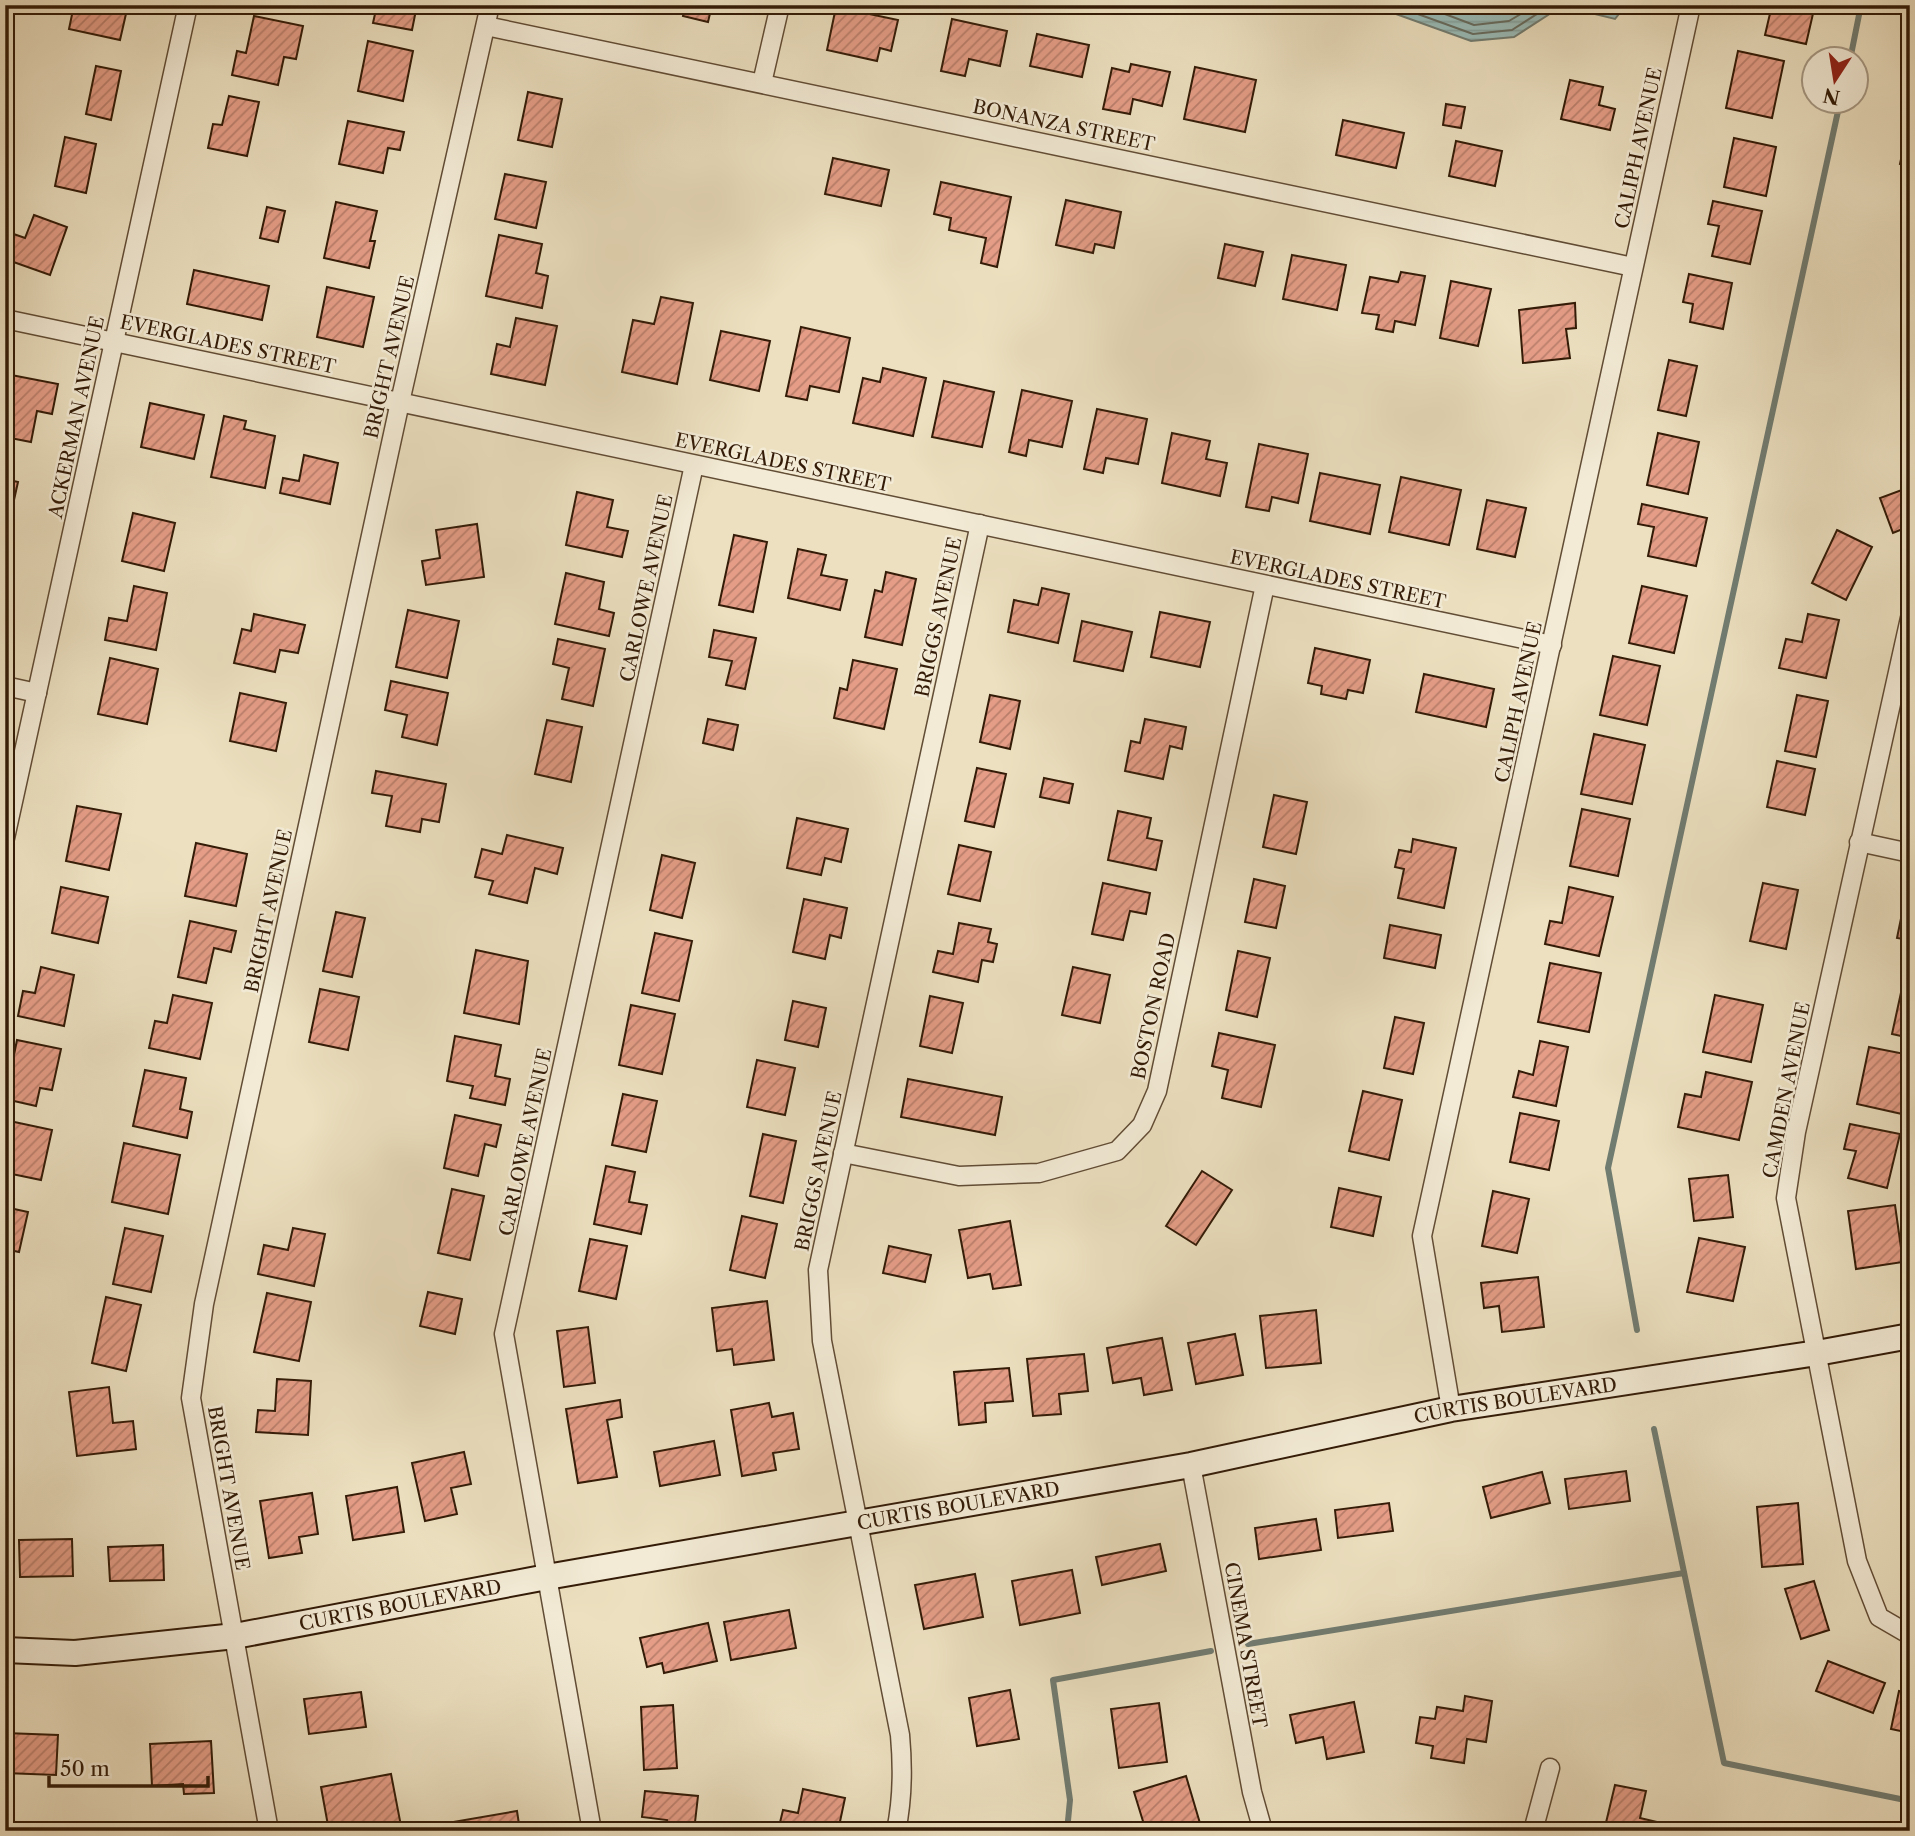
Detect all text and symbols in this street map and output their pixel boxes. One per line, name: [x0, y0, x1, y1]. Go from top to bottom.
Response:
north arrow: [1800, 46, 1870, 116]
street label: CALIPH AVENUE: [1610, 65, 1667, 231]
text: N: [1821, 83, 1842, 109]
street label: BONANZA STREET: [971, 95, 1158, 156]
street label: BRIGHT AVENUE: [360, 273, 419, 441]
street label: EVERGLADES STREET: [118, 310, 339, 379]
street label: ACKERMAN AVENUE: [44, 314, 109, 521]
street label: EVERGLADES STREET: [673, 428, 894, 497]
street label: CARLOWE AVENUE: [615, 492, 678, 684]
street label: BRIGGS AVENUE: [910, 535, 967, 699]
street label: EVERGLADES STREET: [1228, 545, 1449, 614]
street label: CALIPH AVENUE: [1490, 619, 1547, 785]
street label: BRIGHT AVENUE: [240, 827, 297, 995]
street label: BOSTON ROAD: [1127, 931, 1180, 1082]
street label: CAMDEN AVENUE: [1758, 1000, 1815, 1180]
street label: CARLOWE AVENUE: [494, 1046, 557, 1238]
street label: BRIGGS AVENUE: [790, 1089, 847, 1253]
street label: CURTIS BOULEVARD: [1412, 1373, 1619, 1429]
street label: BRIGHT AVENUE: [203, 1404, 254, 1572]
street label: CURTIS BOULEVARD: [855, 1477, 1062, 1535]
street label: CINEMA STREET: [1220, 1560, 1272, 1731]
street label: CURTIS BOULEVARD: [297, 1575, 503, 1636]
scale bar: [49, 1745, 208, 1789]
text: 50 m: [60, 1756, 110, 1781]

